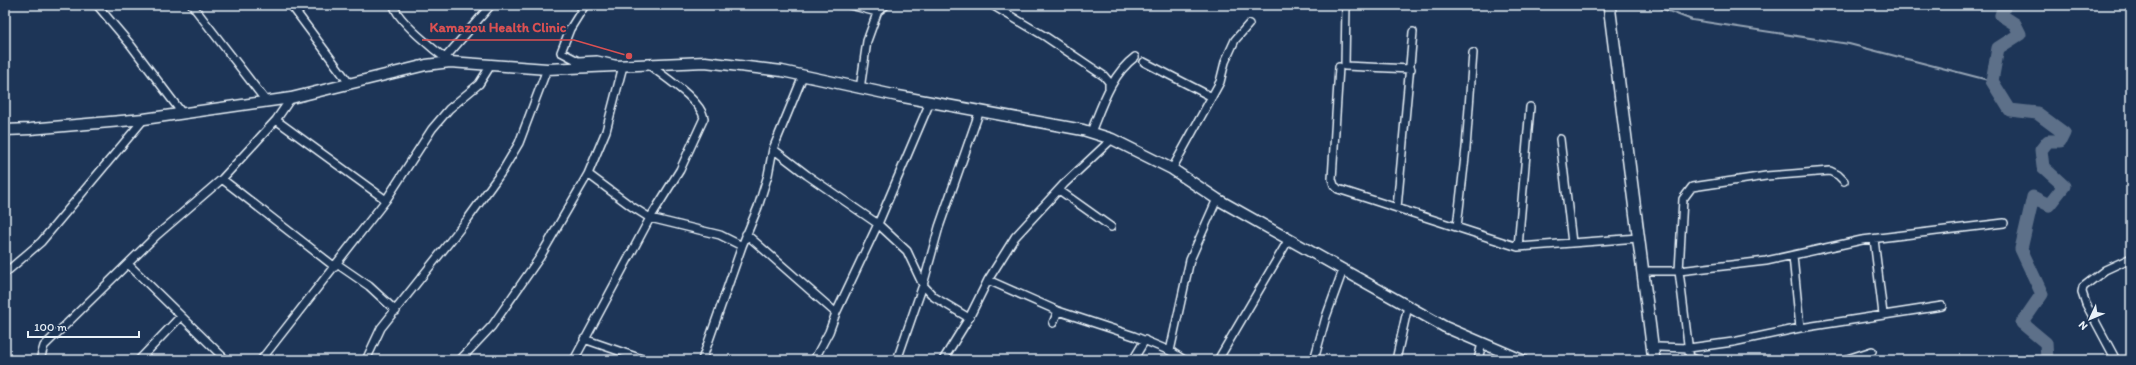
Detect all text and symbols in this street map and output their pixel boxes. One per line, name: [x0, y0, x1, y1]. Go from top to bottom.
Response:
callout: Kamazou Health Clinic: [422, 14, 574, 40]
text: Kamazou Health Clinic: [430, 19, 567, 36]
north arrow: [2070, 299, 2110, 339]
scale bar: [28, 313, 139, 339]
text: N: [2076, 318, 2090, 333]
text: 100 m: [34, 320, 67, 334]

